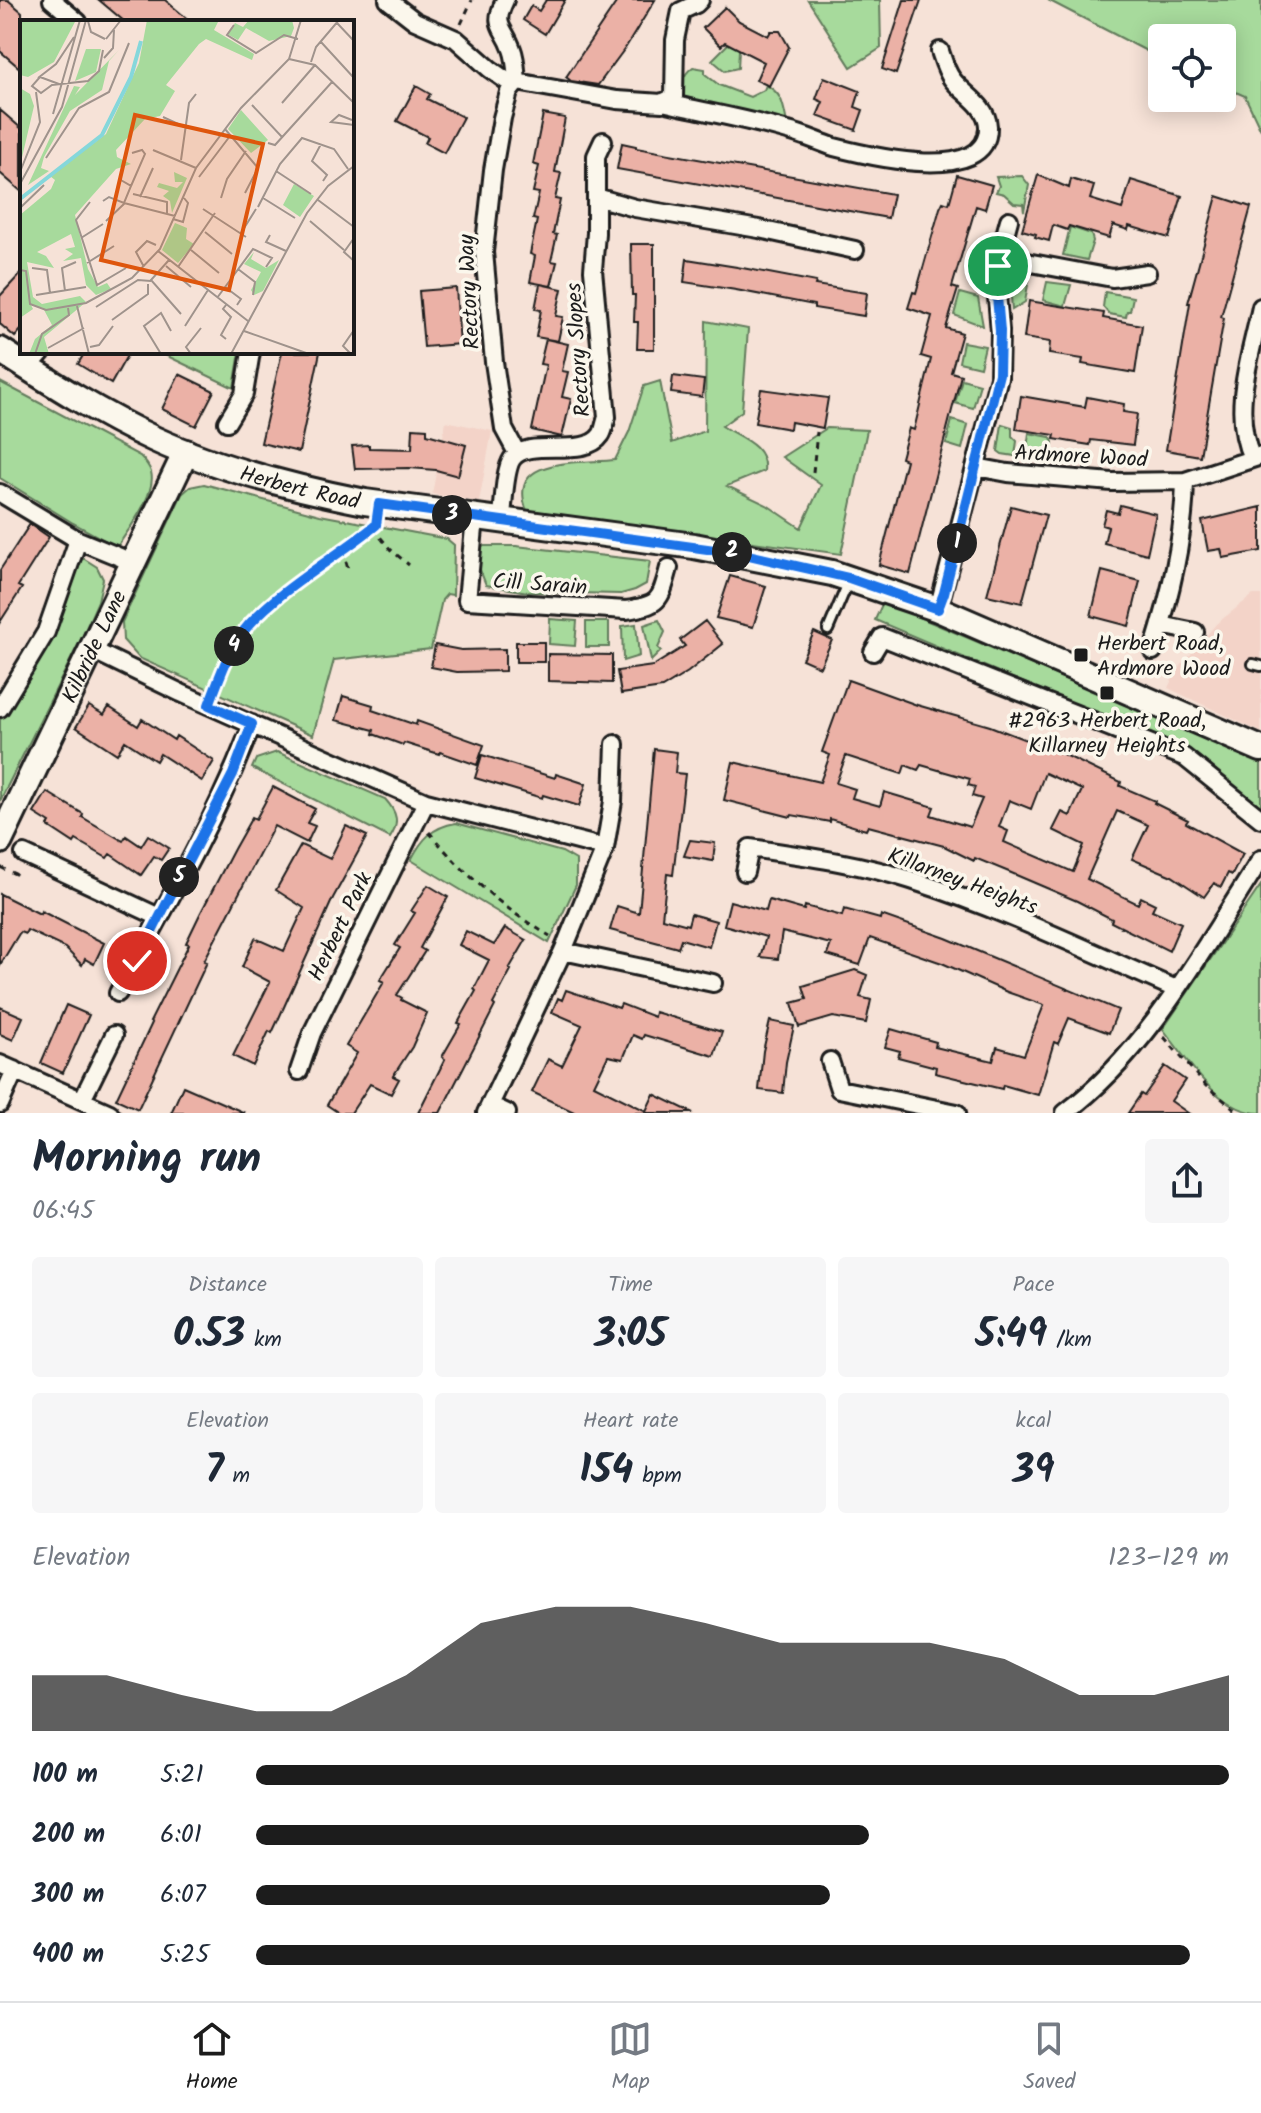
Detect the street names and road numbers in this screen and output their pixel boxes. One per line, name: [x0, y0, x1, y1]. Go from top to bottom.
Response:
street label: Rectory Way: [450, 233, 491, 350]
street label: Rectory Slopes: [557, 281, 602, 418]
street label: Ardmore Wood: [1013, 437, 1149, 479]
street label: Herbert Road: [235, 457, 364, 521]
street label: Cill Sarain: [491, 565, 588, 606]
street label: Kilbride Lane: [53, 585, 137, 710]
street label: Killarney Heights: [882, 839, 1043, 926]
street label: Herbert Park: [300, 866, 383, 988]

